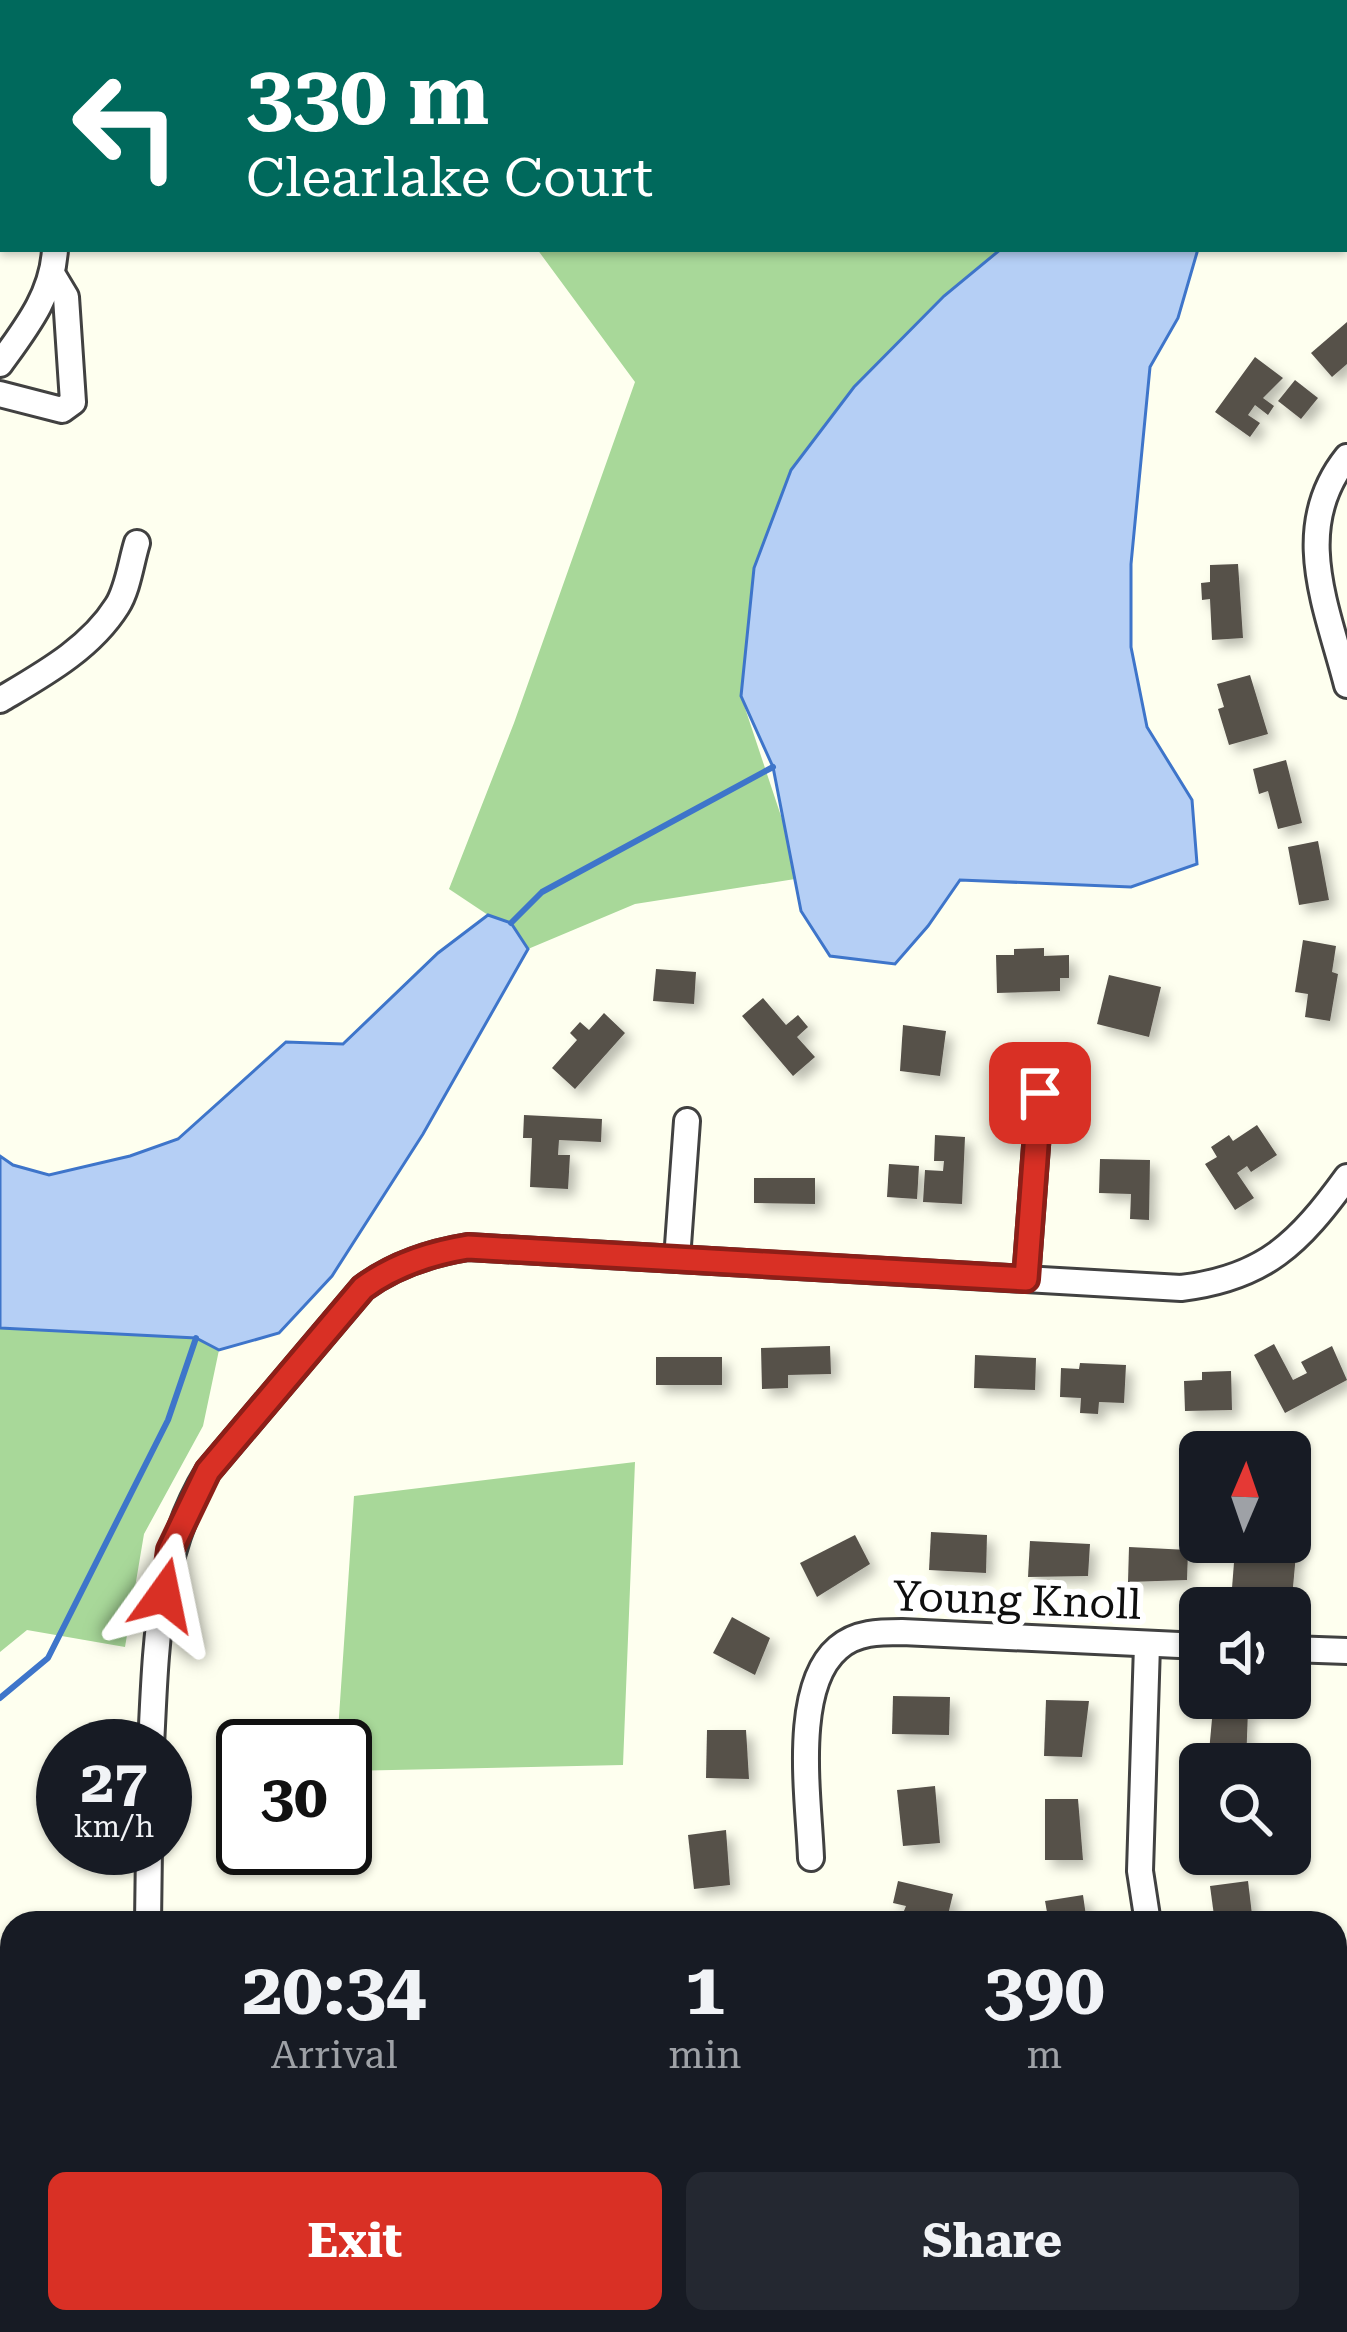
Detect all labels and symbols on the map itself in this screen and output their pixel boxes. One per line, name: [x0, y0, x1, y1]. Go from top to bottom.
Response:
pin: [989, 1042, 1091, 1144]
north arrow: [1179, 1431, 1311, 1563]
position arrow: [101, 1532, 227, 1658]
street label: Young Knoll: [892, 1571, 1142, 1629]
speed limit sign: 30: [216, 1719, 372, 1875]

